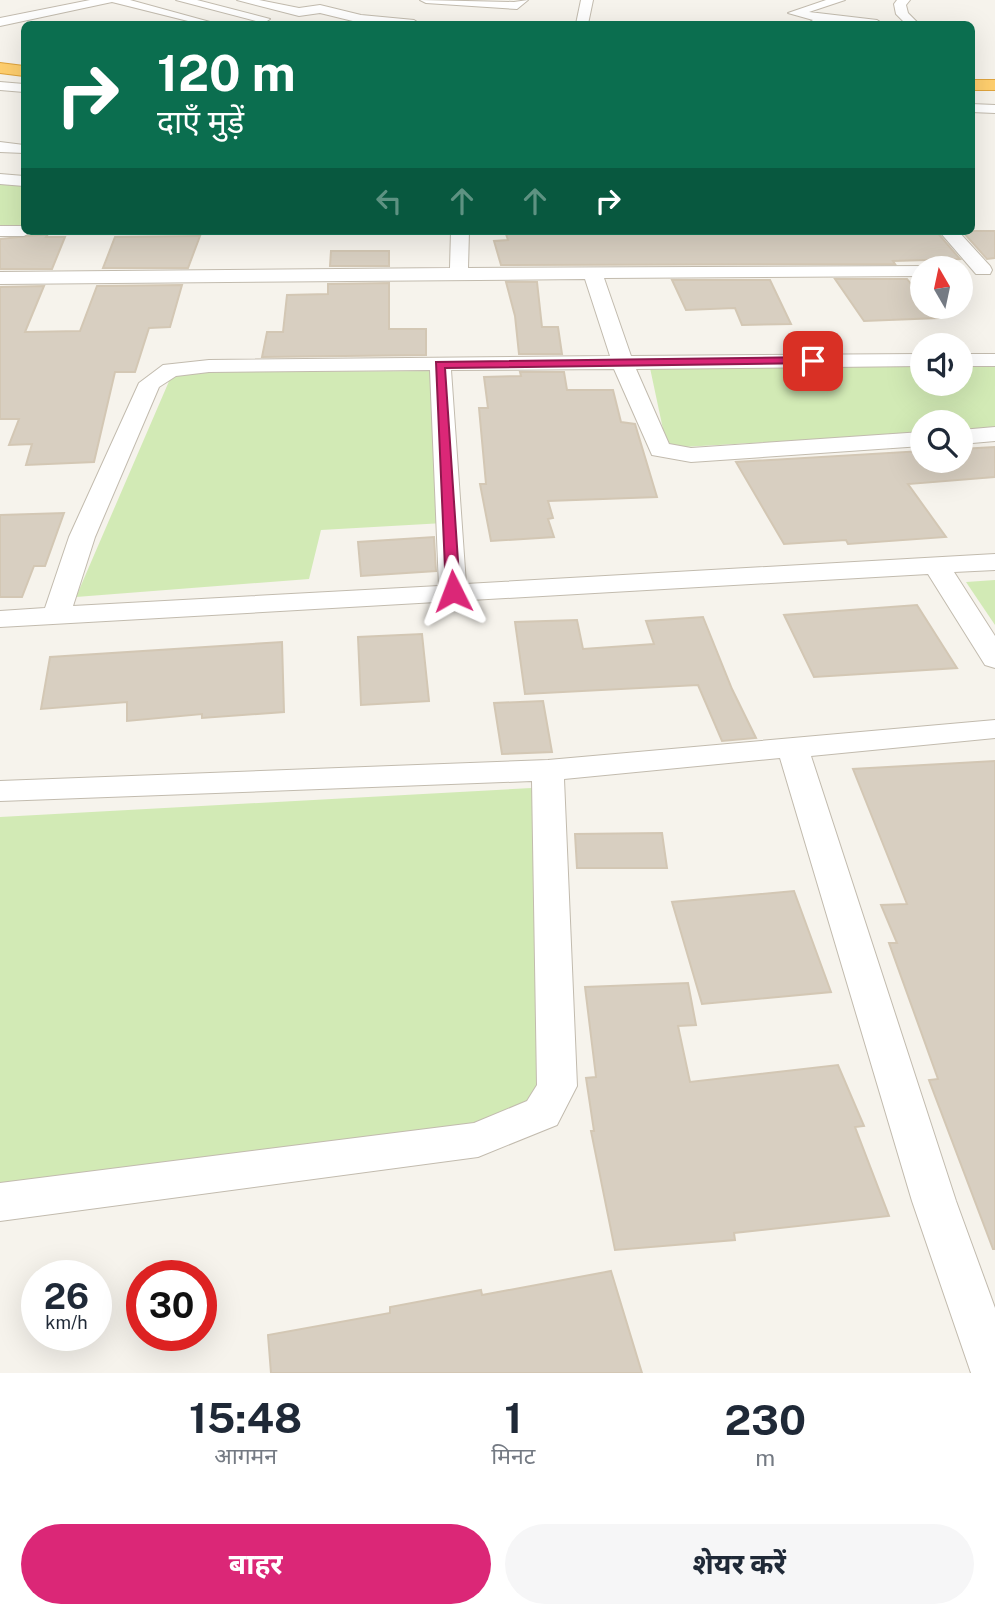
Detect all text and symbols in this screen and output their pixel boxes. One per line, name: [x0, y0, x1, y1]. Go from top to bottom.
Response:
text: 120 m: [157, 44, 296, 102]
icon: right: [42, 49, 133, 140]
text: दाएँ मुड़ें: [157, 103, 244, 140]
icon: left: [370, 182, 408, 220]
icon: ahead: [443, 182, 481, 220]
icon: ahead: [516, 182, 554, 220]
icon: right: [589, 182, 627, 220]
north arrow: [910, 256, 973, 318]
map controls: [910, 256, 973, 473]
pin: [783, 331, 843, 391]
button: sound: [910, 333, 973, 396]
icon: arrive: [794, 342, 832, 380]
button: search: [910, 410, 973, 473]
position arrow: [416, 554, 490, 628]
speed limit sign: 30: [126, 1260, 217, 1351]
text: 26: [44, 1276, 89, 1317]
text: km/h: [45, 1312, 88, 1333]
text: 15:48: [189, 1393, 302, 1442]
text: 1: [504, 1393, 522, 1442]
text: 230: [724, 1395, 806, 1444]
text: आगमन: [214, 1442, 277, 1469]
text: मिनट: [491, 1442, 535, 1469]
text: m: [755, 1444, 775, 1471]
button: बाहर: [21, 1524, 491, 1604]
button: शेयर करें: [505, 1524, 974, 1604]

